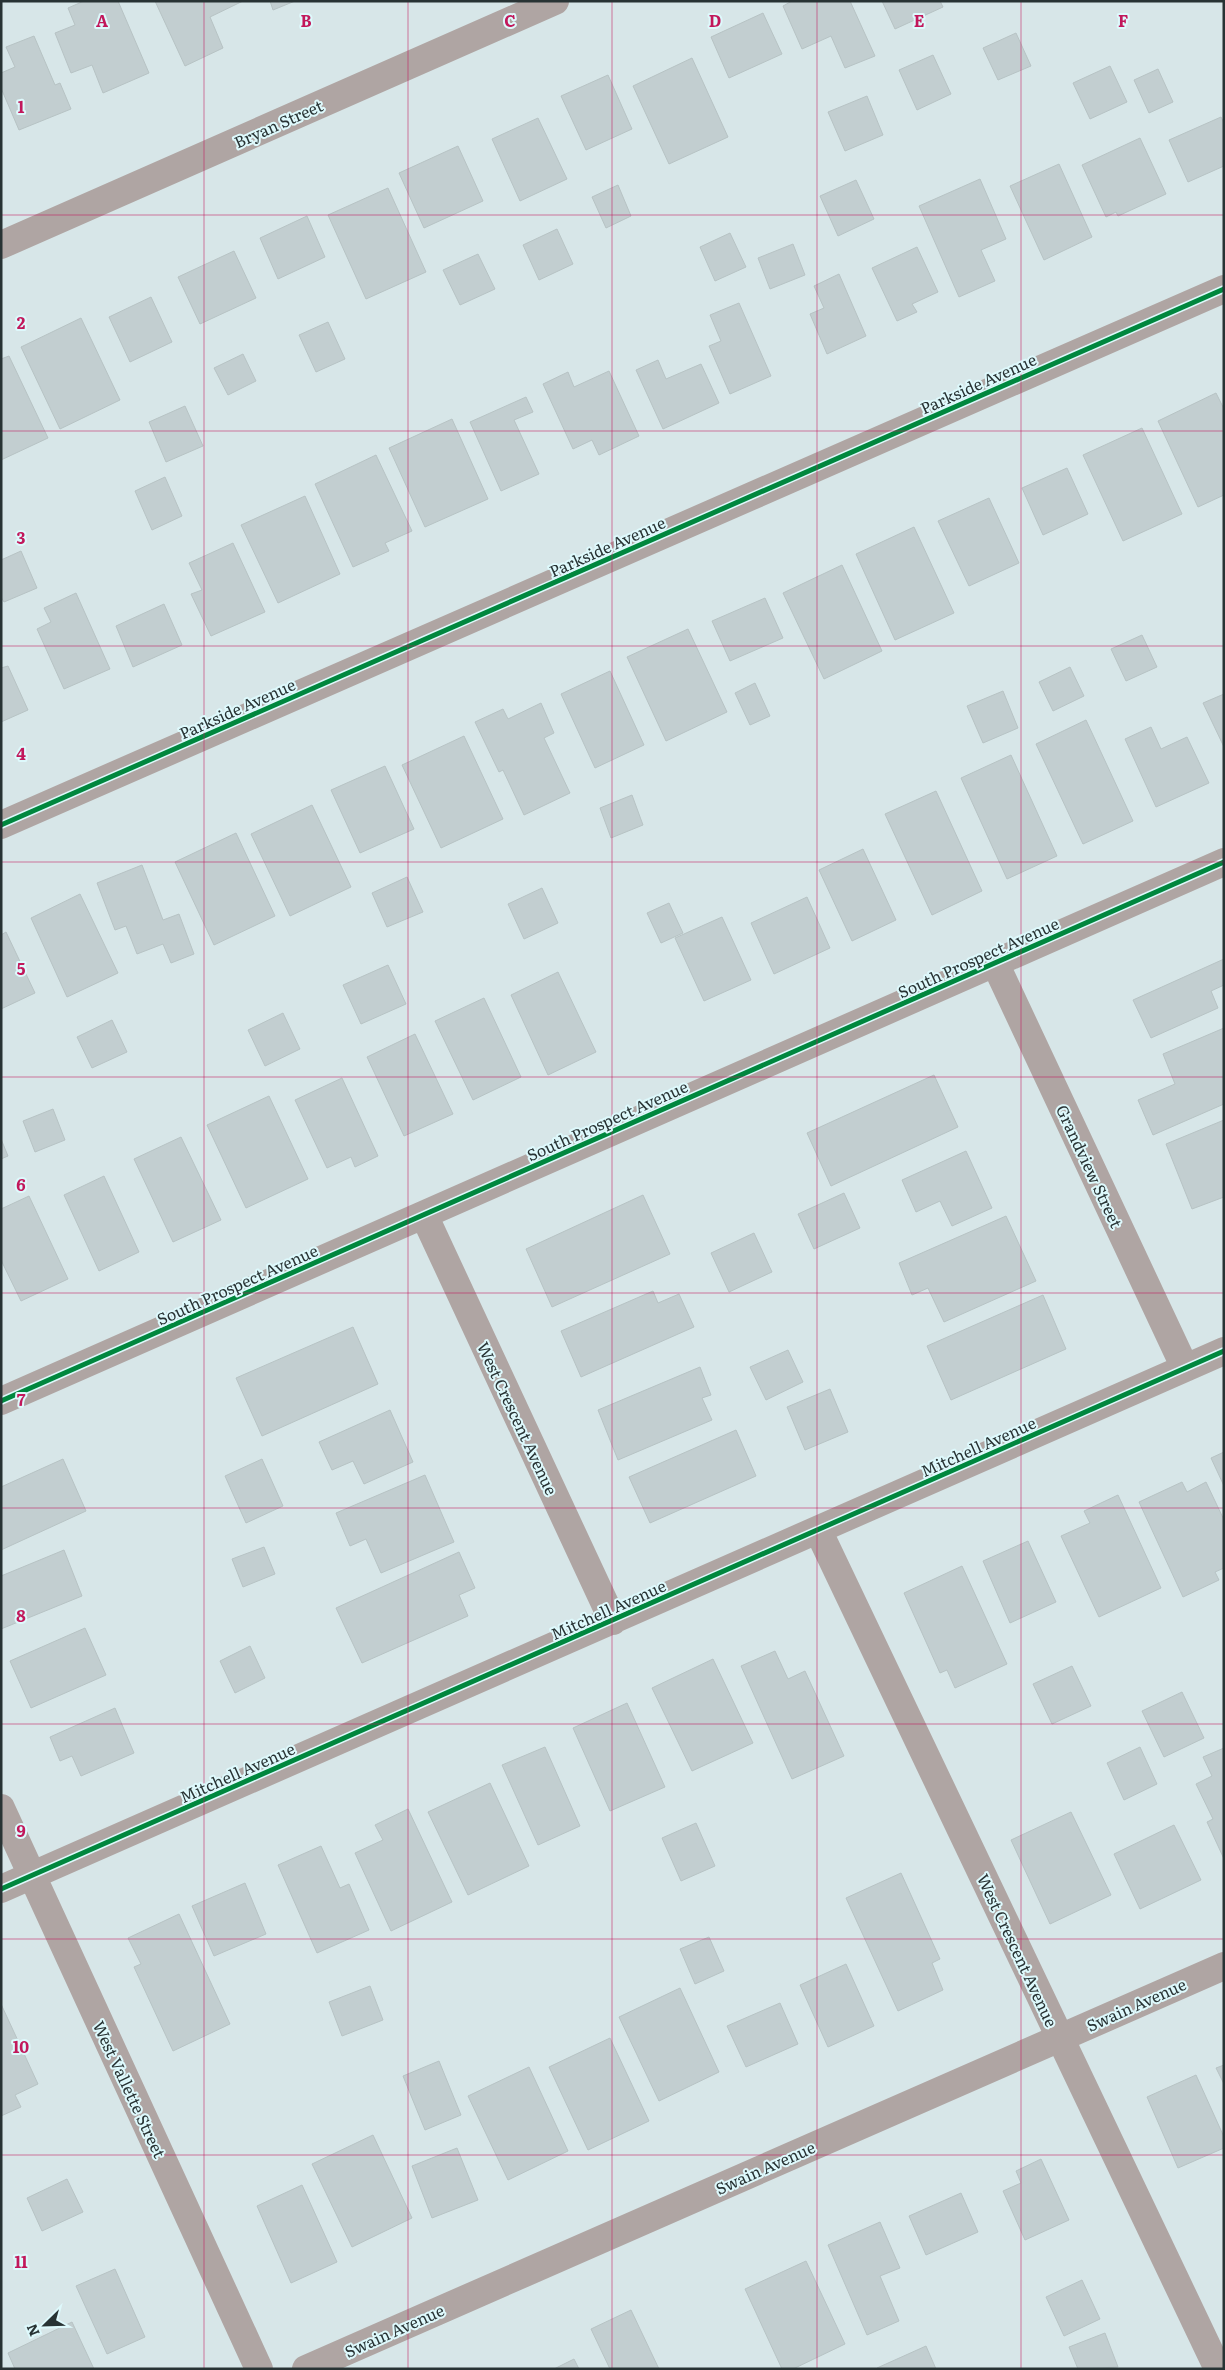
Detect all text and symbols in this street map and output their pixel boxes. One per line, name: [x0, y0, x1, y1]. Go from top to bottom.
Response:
text: A: [96, 8, 108, 32]
text: B: [300, 8, 312, 32]
text: C: [504, 8, 516, 32]
text: D: [709, 8, 721, 32]
text: E: [914, 8, 925, 32]
text: F: [1118, 8, 1128, 32]
street label: Bryan Street: [230, 92, 327, 153]
text: 1: [18, 94, 25, 118]
text: 2: [17, 310, 26, 334]
street label: Parkside Avenue: [916, 347, 1040, 419]
street label: Parkside Avenue: [545, 510, 669, 582]
text: 3: [17, 525, 26, 549]
street label: Parkside Avenue: [175, 672, 299, 744]
text: 4: [16, 741, 26, 765]
street label: South Prospect Avenue: [894, 911, 1062, 1003]
text: 5: [17, 956, 26, 980]
street label: South Prospect Avenue: [523, 1074, 691, 1166]
street label: Grandview Street: [1051, 1100, 1129, 1232]
text: 6: [16, 1172, 26, 1196]
street label: South Prospect Avenue: [153, 1238, 321, 1330]
street label: West Crescent Avenue: [472, 1337, 564, 1499]
text: 7: [17, 1387, 26, 1411]
street label: Mitchell Avenue: [917, 1410, 1039, 1482]
street label: Mitchell Avenue: [547, 1573, 669, 1645]
text: 8: [16, 1603, 26, 1627]
street label: Mitchell Avenue: [176, 1736, 298, 1808]
text: 9: [16, 1818, 26, 1842]
street label: West Crescent Avenue: [972, 1869, 1064, 2031]
street label: Swain Avenue: [1082, 1971, 1190, 2037]
street label: West Vallette Street: [88, 2016, 173, 2162]
text: 10: [13, 2034, 29, 2058]
street label: Swain Avenue: [711, 2134, 819, 2200]
text: 11: [14, 2249, 28, 2273]
street label: Swain Avenue: [340, 2297, 448, 2363]
north arrow: [20, 2300, 70, 2350]
text: N: [21, 2321, 44, 2340]

